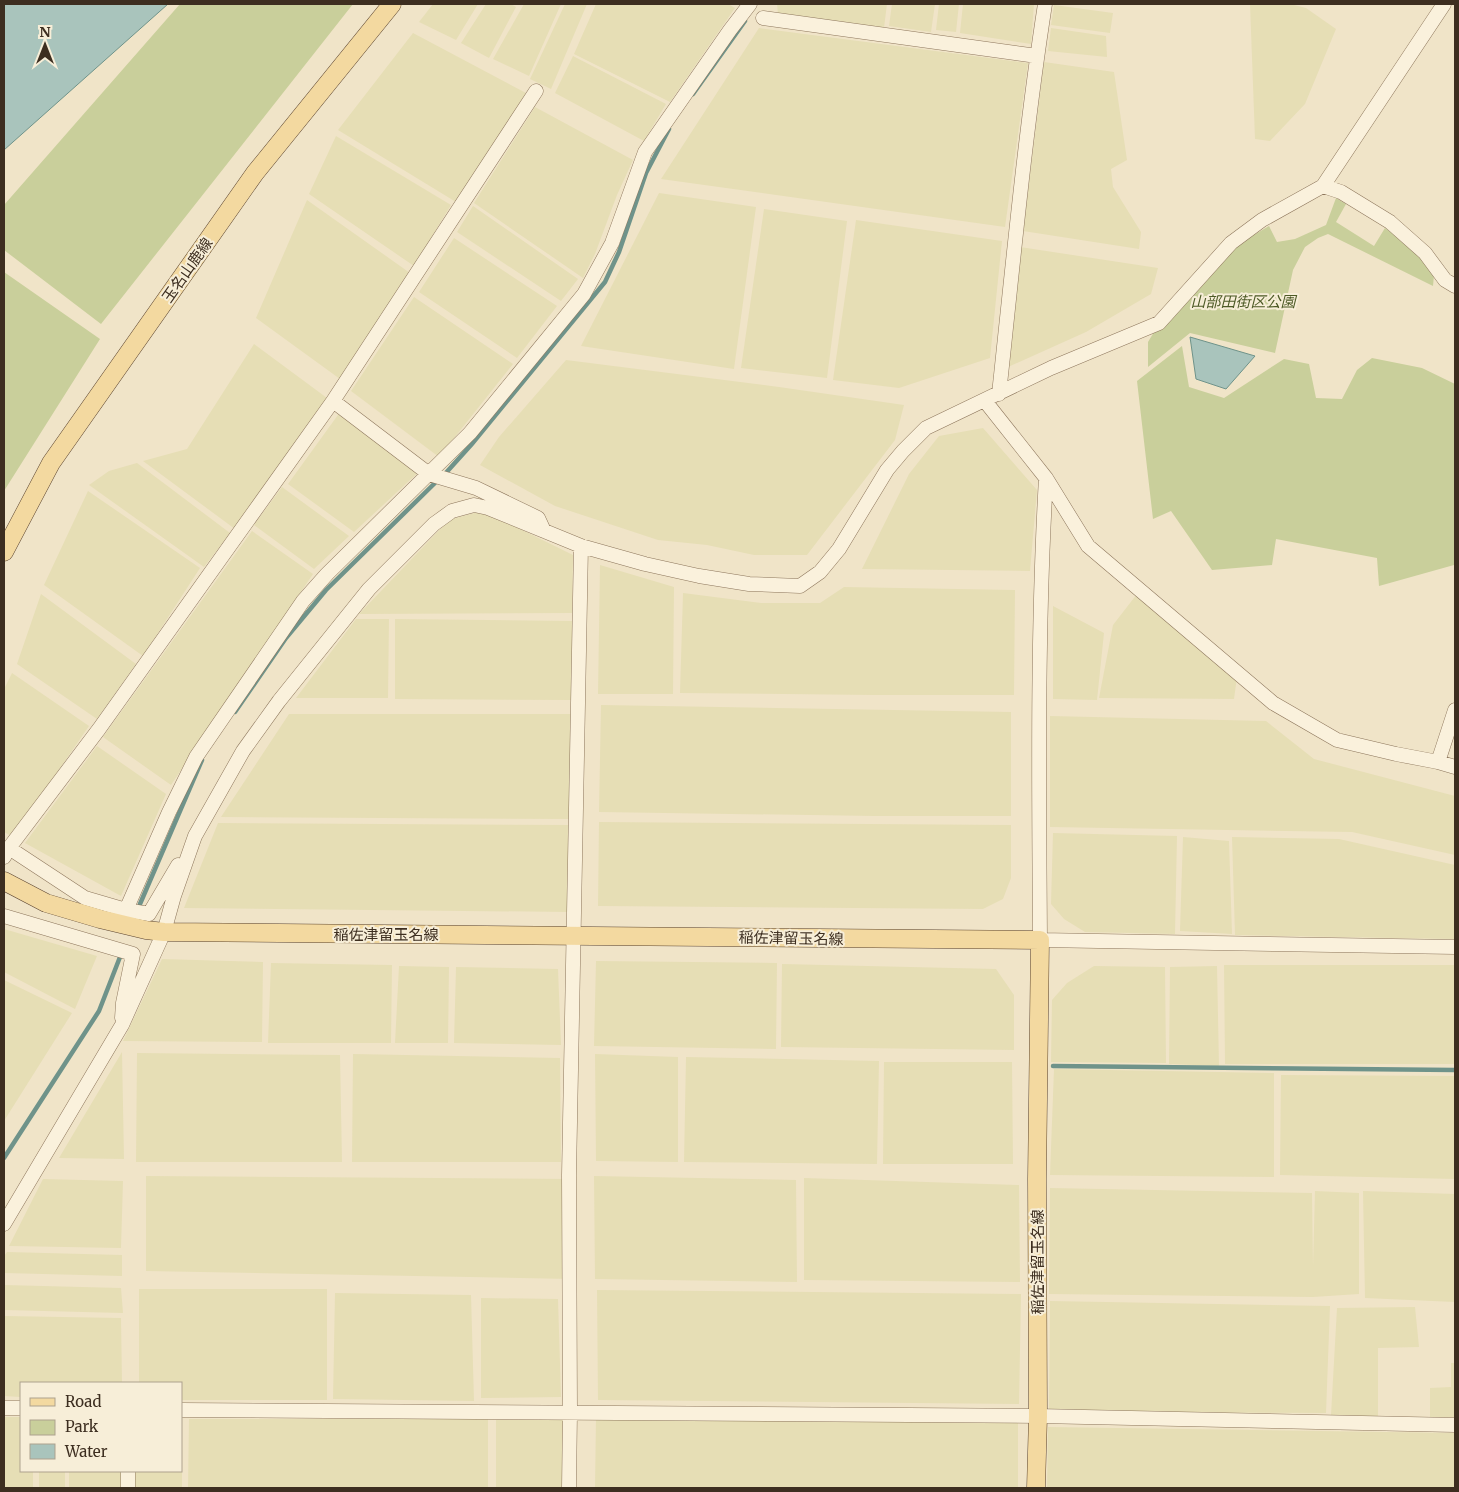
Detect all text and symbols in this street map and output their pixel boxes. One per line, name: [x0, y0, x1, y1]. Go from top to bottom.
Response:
north arrow: [20, 20, 70, 70]
text: N: [39, 23, 51, 41]
street label: 玉名山鹿線: [158, 234, 216, 306]
park label: 山部田街区公園: [1190, 292, 1297, 311]
street label: 稲佐津留玉名線: [333, 925, 439, 944]
street label: 稲佐津留玉名線: [738, 928, 844, 948]
street label: 稲佐津留玉名線: [1028, 1209, 1047, 1315]
legend: [20, 1382, 182, 1472]
text: Road: [65, 1392, 101, 1411]
text: Park: [65, 1417, 99, 1436]
text: Water: [64, 1442, 108, 1461]

